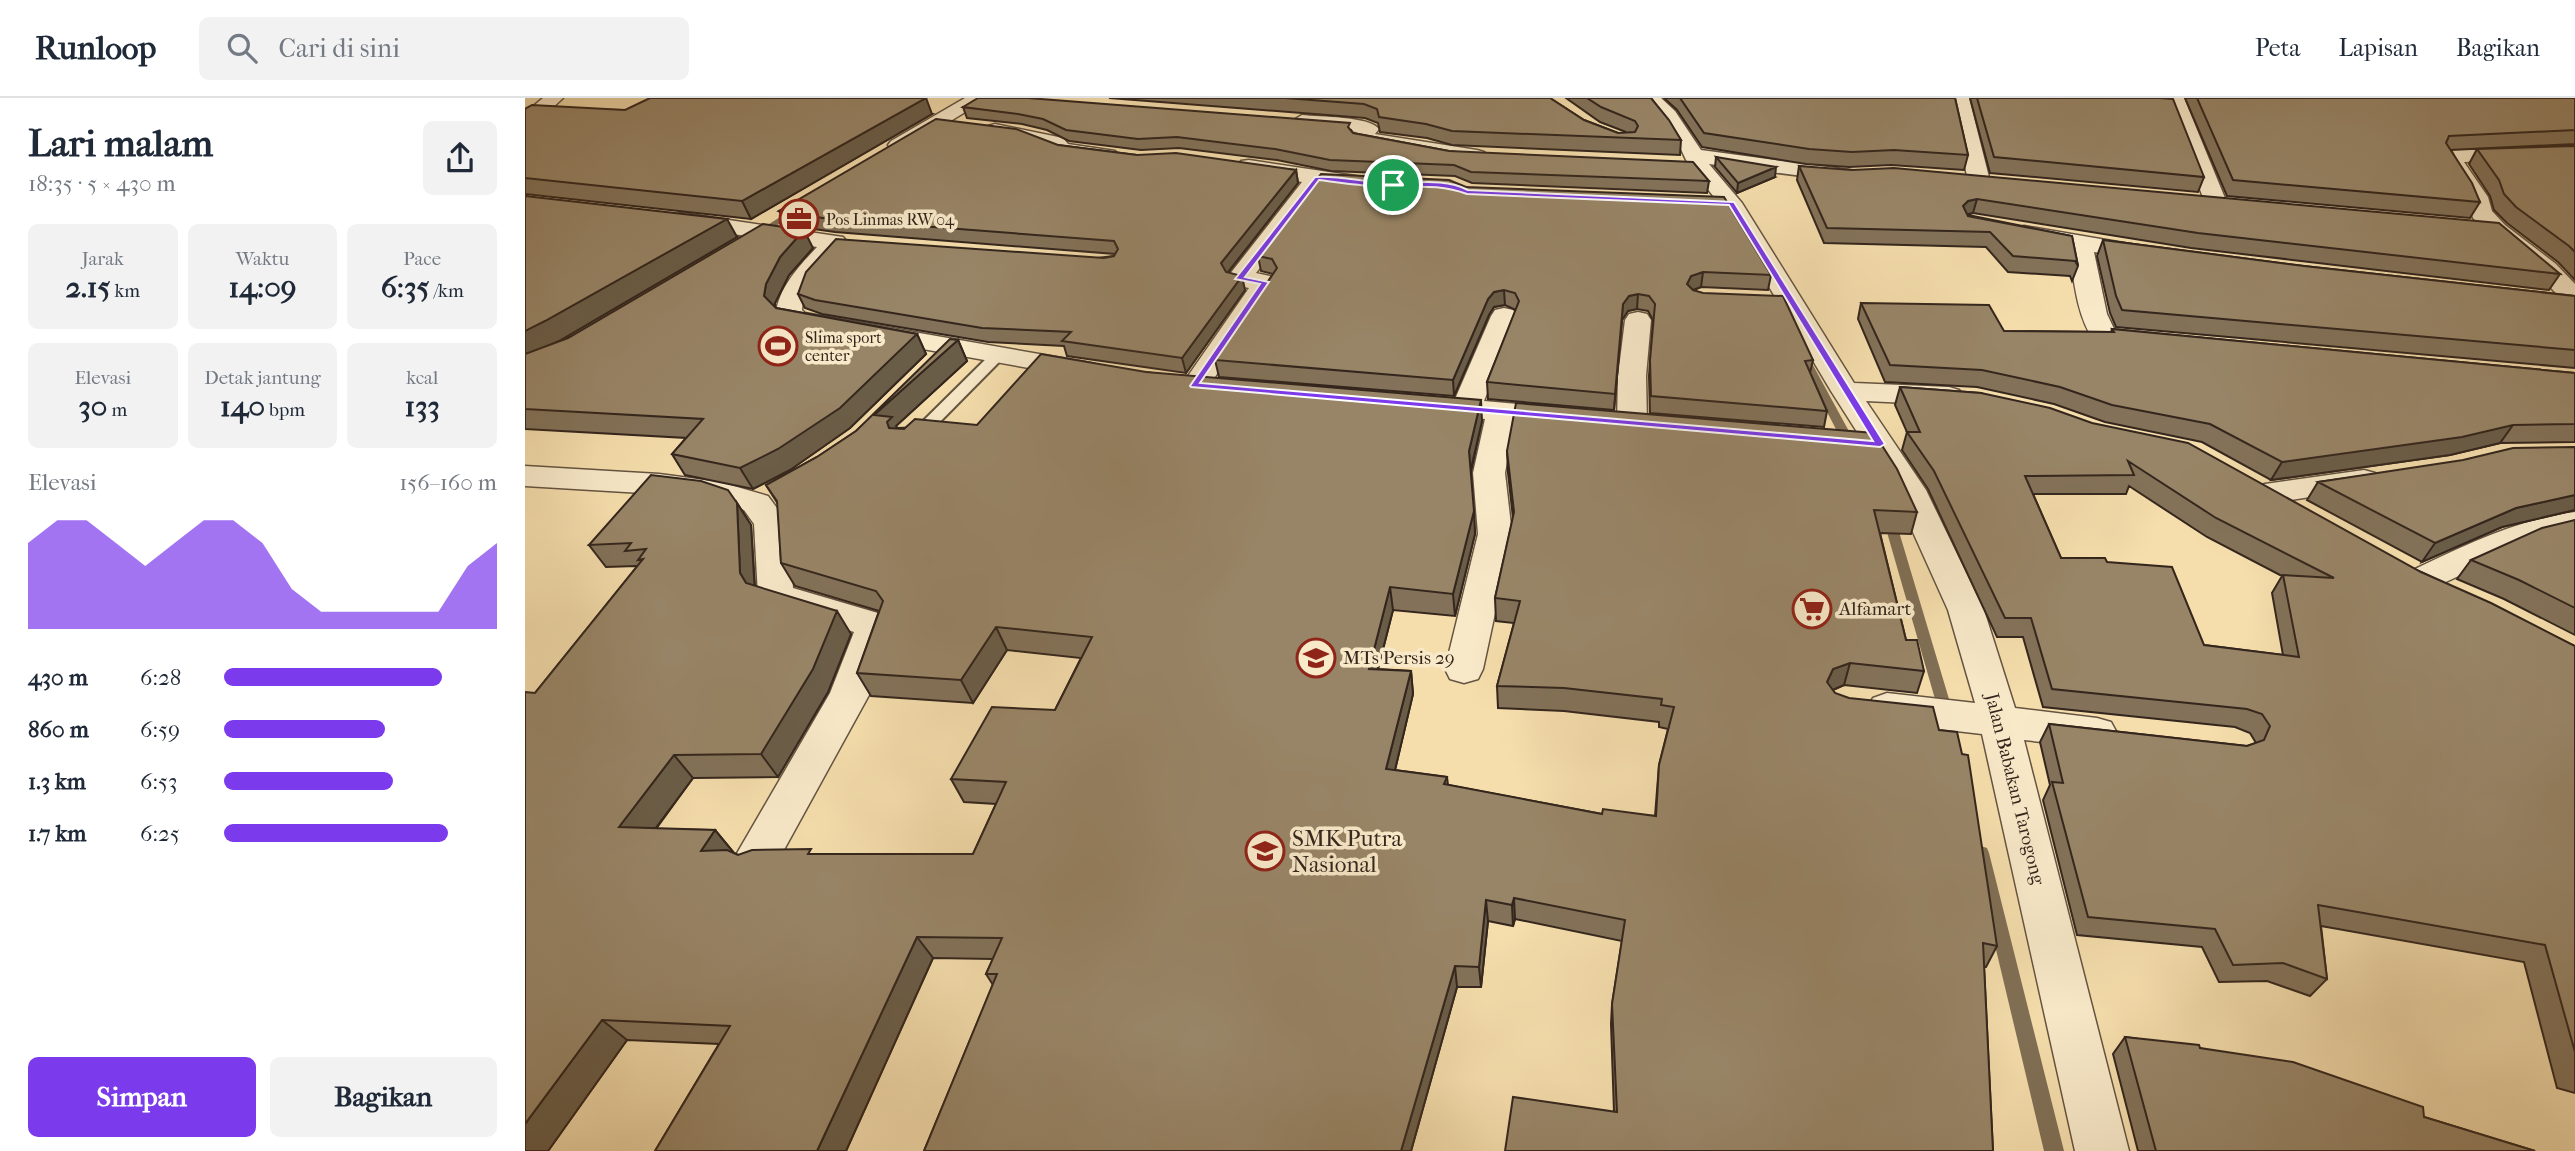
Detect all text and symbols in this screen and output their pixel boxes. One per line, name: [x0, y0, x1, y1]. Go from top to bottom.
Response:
search box: [199, 17, 689, 80]
text: Runloop: [35, 29, 157, 68]
icon: search: [223, 29, 261, 67]
text: Cari di sini: [279, 33, 400, 64]
text: Peta: [2255, 34, 2300, 62]
text: Lapisan: [2338, 34, 2418, 62]
text: Bagikan: [2456, 34, 2540, 62]
text: Lari malam: [28, 121, 213, 166]
button: share: [423, 121, 497, 195]
pin: [1363, 155, 1423, 215]
icon: arrive: [1374, 166, 1412, 204]
text: 18:35 · 5 × 430 m: [28, 170, 176, 197]
office icon: Pos Linmas RW 04: [778, 198, 820, 240]
place label: Pos Linmas RW 04: [826, 210, 955, 229]
text: Jarak: [82, 248, 124, 270]
text: Waktu: [236, 248, 289, 270]
text: Pace: [403, 248, 441, 270]
text: 2.15: [66, 270, 110, 305]
text: 14:09: [229, 270, 296, 305]
text: 6:35: [381, 270, 429, 305]
text: km: [110, 280, 140, 302]
text: /km: [429, 280, 464, 302]
sports icon: Slima sport center: [757, 325, 799, 367]
place label: Slima sport center: [805, 328, 882, 365]
text: Elevasi: [74, 367, 131, 389]
text: Detak jantung: [204, 367, 321, 389]
text: kcal: [406, 367, 438, 389]
text: 30: [78, 389, 107, 424]
text: 140: [220, 389, 265, 424]
text: 133: [405, 389, 440, 424]
text: m: [107, 399, 127, 421]
text: bpm: [265, 399, 305, 421]
text: Elevasi: [28, 469, 97, 496]
text: 156–160 m: [399, 469, 497, 496]
supermarket icon: Alfamart: [1791, 588, 1833, 630]
place label: Alfamart: [1838, 598, 1911, 620]
school or university icon: MTs Persis 29: [1295, 637, 1337, 679]
place label: MTs Persis 29: [1343, 647, 1455, 669]
text: 430 m: [28, 664, 88, 691]
text: 6:28: [140, 664, 181, 691]
street label: Jalan Babakan Tarogong: [1980, 689, 2050, 888]
text: 860 m: [28, 716, 89, 743]
text: 6:59: [140, 716, 180, 743]
text: 1.3 km: [28, 768, 86, 795]
text: 6:53: [140, 768, 177, 795]
text: 1.7 km: [28, 820, 86, 847]
text: 6:25: [140, 820, 180, 847]
place label: SMK Putra Nasional: [1292, 825, 1402, 878]
school or university icon: SMK Putra Nasional: [1244, 830, 1286, 872]
button: Simpan: [28, 1057, 256, 1137]
button: Bagikan: [270, 1057, 497, 1137]

